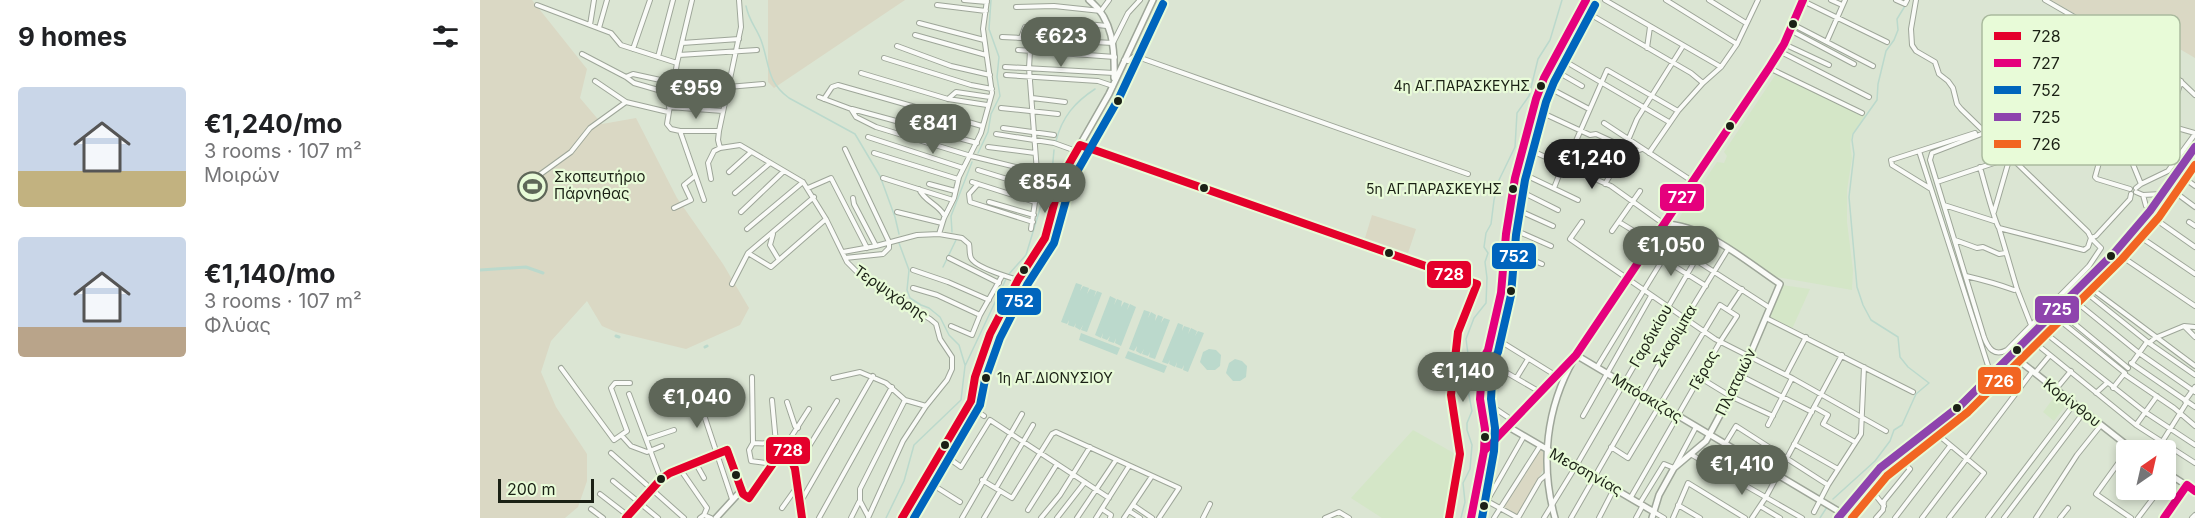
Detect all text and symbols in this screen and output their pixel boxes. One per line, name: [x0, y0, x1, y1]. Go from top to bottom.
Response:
legend: [1982, 15, 2180, 165]
pin: €623: [1025, 17, 1097, 68]
unlabelled marker: [1787, 18, 1799, 30]
icon: filters: [429, 20, 462, 53]
text: 9 homes: [18, 21, 127, 52]
text: €623: [1035, 24, 1087, 48]
text: 728: [2032, 26, 2061, 46]
text: 727: [2032, 53, 2060, 73]
pin: €959: [660, 69, 732, 120]
text: €959: [670, 76, 722, 100]
place label: 4η ΑΓ.ΠΑΡΑΣΚΕΥΗΣ: [1393, 77, 1530, 94]
marker: 4η ΑΓ.ΠΑΡΑΣΚΕΥΗΣ: [1535, 80, 1547, 92]
text: 752: [2032, 80, 2060, 100]
unlabelled marker: [1112, 95, 1124, 107]
pin: €841: [897, 104, 969, 155]
text: 725: [2032, 107, 2061, 127]
text: €1,240/mo: [204, 108, 343, 139]
icon: home: [66, 111, 138, 183]
text: €841: [909, 111, 957, 135]
unlabelled marker: [1724, 120, 1736, 132]
text: 726: [2032, 134, 2061, 154]
text: 3 rooms · 107 m²: [204, 139, 362, 163]
pin: €1,240: [1543, 139, 1641, 190]
text: €1,240: [1558, 146, 1626, 170]
text: Μοιρών: [204, 163, 280, 187]
pin: €854: [1009, 163, 1081, 214]
place label: Σκοπευτήριο Πάρνηθας: [554, 167, 645, 203]
sports icon: Σκοπευτήριο Πάρνηθας: [517, 170, 549, 202]
text: €854: [1018, 170, 1072, 194]
place label: 5η ΑΓ.ΠΑΡΑΣΚΕΥΗΣ: [1366, 180, 1502, 197]
unlabelled marker: [1198, 182, 1210, 194]
marker: 5η ΑΓ.ΠΑΡΑΣΚΕΥΗΣ: [1507, 183, 1519, 195]
line badge: 727: [1659, 183, 1705, 212]
text: 727: [1668, 187, 1696, 207]
pin: €1,050: [1622, 226, 1720, 277]
text: €1,050: [1637, 233, 1705, 257]
line badge: 752: [1491, 242, 1537, 270]
text: 752: [1499, 246, 1529, 266]
unlabelled marker: [1383, 247, 1395, 259]
unlabelled marker: [2105, 250, 2117, 262]
text: €1,140/mo: [204, 258, 335, 289]
line badge: 728: [1426, 260, 1472, 289]
icon: home: [66, 261, 138, 333]
street label: Τερψιχόρης: [850, 261, 932, 324]
unlabelled marker: [1018, 264, 1030, 276]
text: 728: [1434, 264, 1464, 284]
unlabelled marker: [1505, 285, 1517, 297]
line badge: 752: [996, 287, 1042, 316]
text: 3 rooms · 107 m²: [204, 289, 362, 313]
text: 752: [1004, 291, 1034, 311]
line badge: 725: [2034, 295, 2080, 324]
text: 725: [2042, 299, 2072, 319]
street label: Γαρδικίου: [1625, 301, 1676, 371]
street label: Σκαρίμπα: [1649, 301, 1701, 370]
text: Φλύας: [204, 313, 271, 337]
unlabelled marker: [2011, 344, 2023, 356]
street label: Πλαταιών: [1711, 345, 1760, 418]
street label: Γέρας: [1685, 347, 1722, 393]
pin: €1,140: [1414, 352, 1512, 403]
text: €1,140: [1432, 359, 1494, 383]
line badge: 726: [1977, 366, 2022, 395]
place label: 1η ΑΓ.ΔΙΟΝΥΣΙΟΥ: [997, 369, 1113, 386]
street label: Μπόσκιζας: [1608, 369, 1686, 426]
text: 726: [1984, 371, 2014, 391]
marker: 1η ΑΓ.ΔΙΟΝΥΣΙΟΥ: [980, 372, 992, 384]
street label: Κορίνθου: [2040, 374, 2105, 431]
pin: €1,040: [648, 378, 746, 429]
text: €1,040: [663, 385, 731, 409]
unlabelled marker: [1951, 402, 1963, 414]
unlabelled marker: [1479, 431, 1491, 443]
line badge: 728: [765, 436, 811, 465]
unlabelled marker: [939, 439, 951, 451]
text: 728: [773, 440, 803, 460]
north arrow: [2116, 440, 2176, 500]
map controls: [2116, 440, 2176, 500]
street label: Μεσσηνίας: [1546, 444, 1626, 499]
pin: €1,410: [1693, 445, 1791, 496]
text: €1,410: [1710, 452, 1774, 476]
unlabelled marker: [730, 469, 742, 481]
unlabelled marker: [655, 473, 667, 485]
scale bar: [498, 476, 594, 504]
text: 200 m: [507, 479, 555, 499]
unlabelled marker: [1478, 500, 1490, 512]

